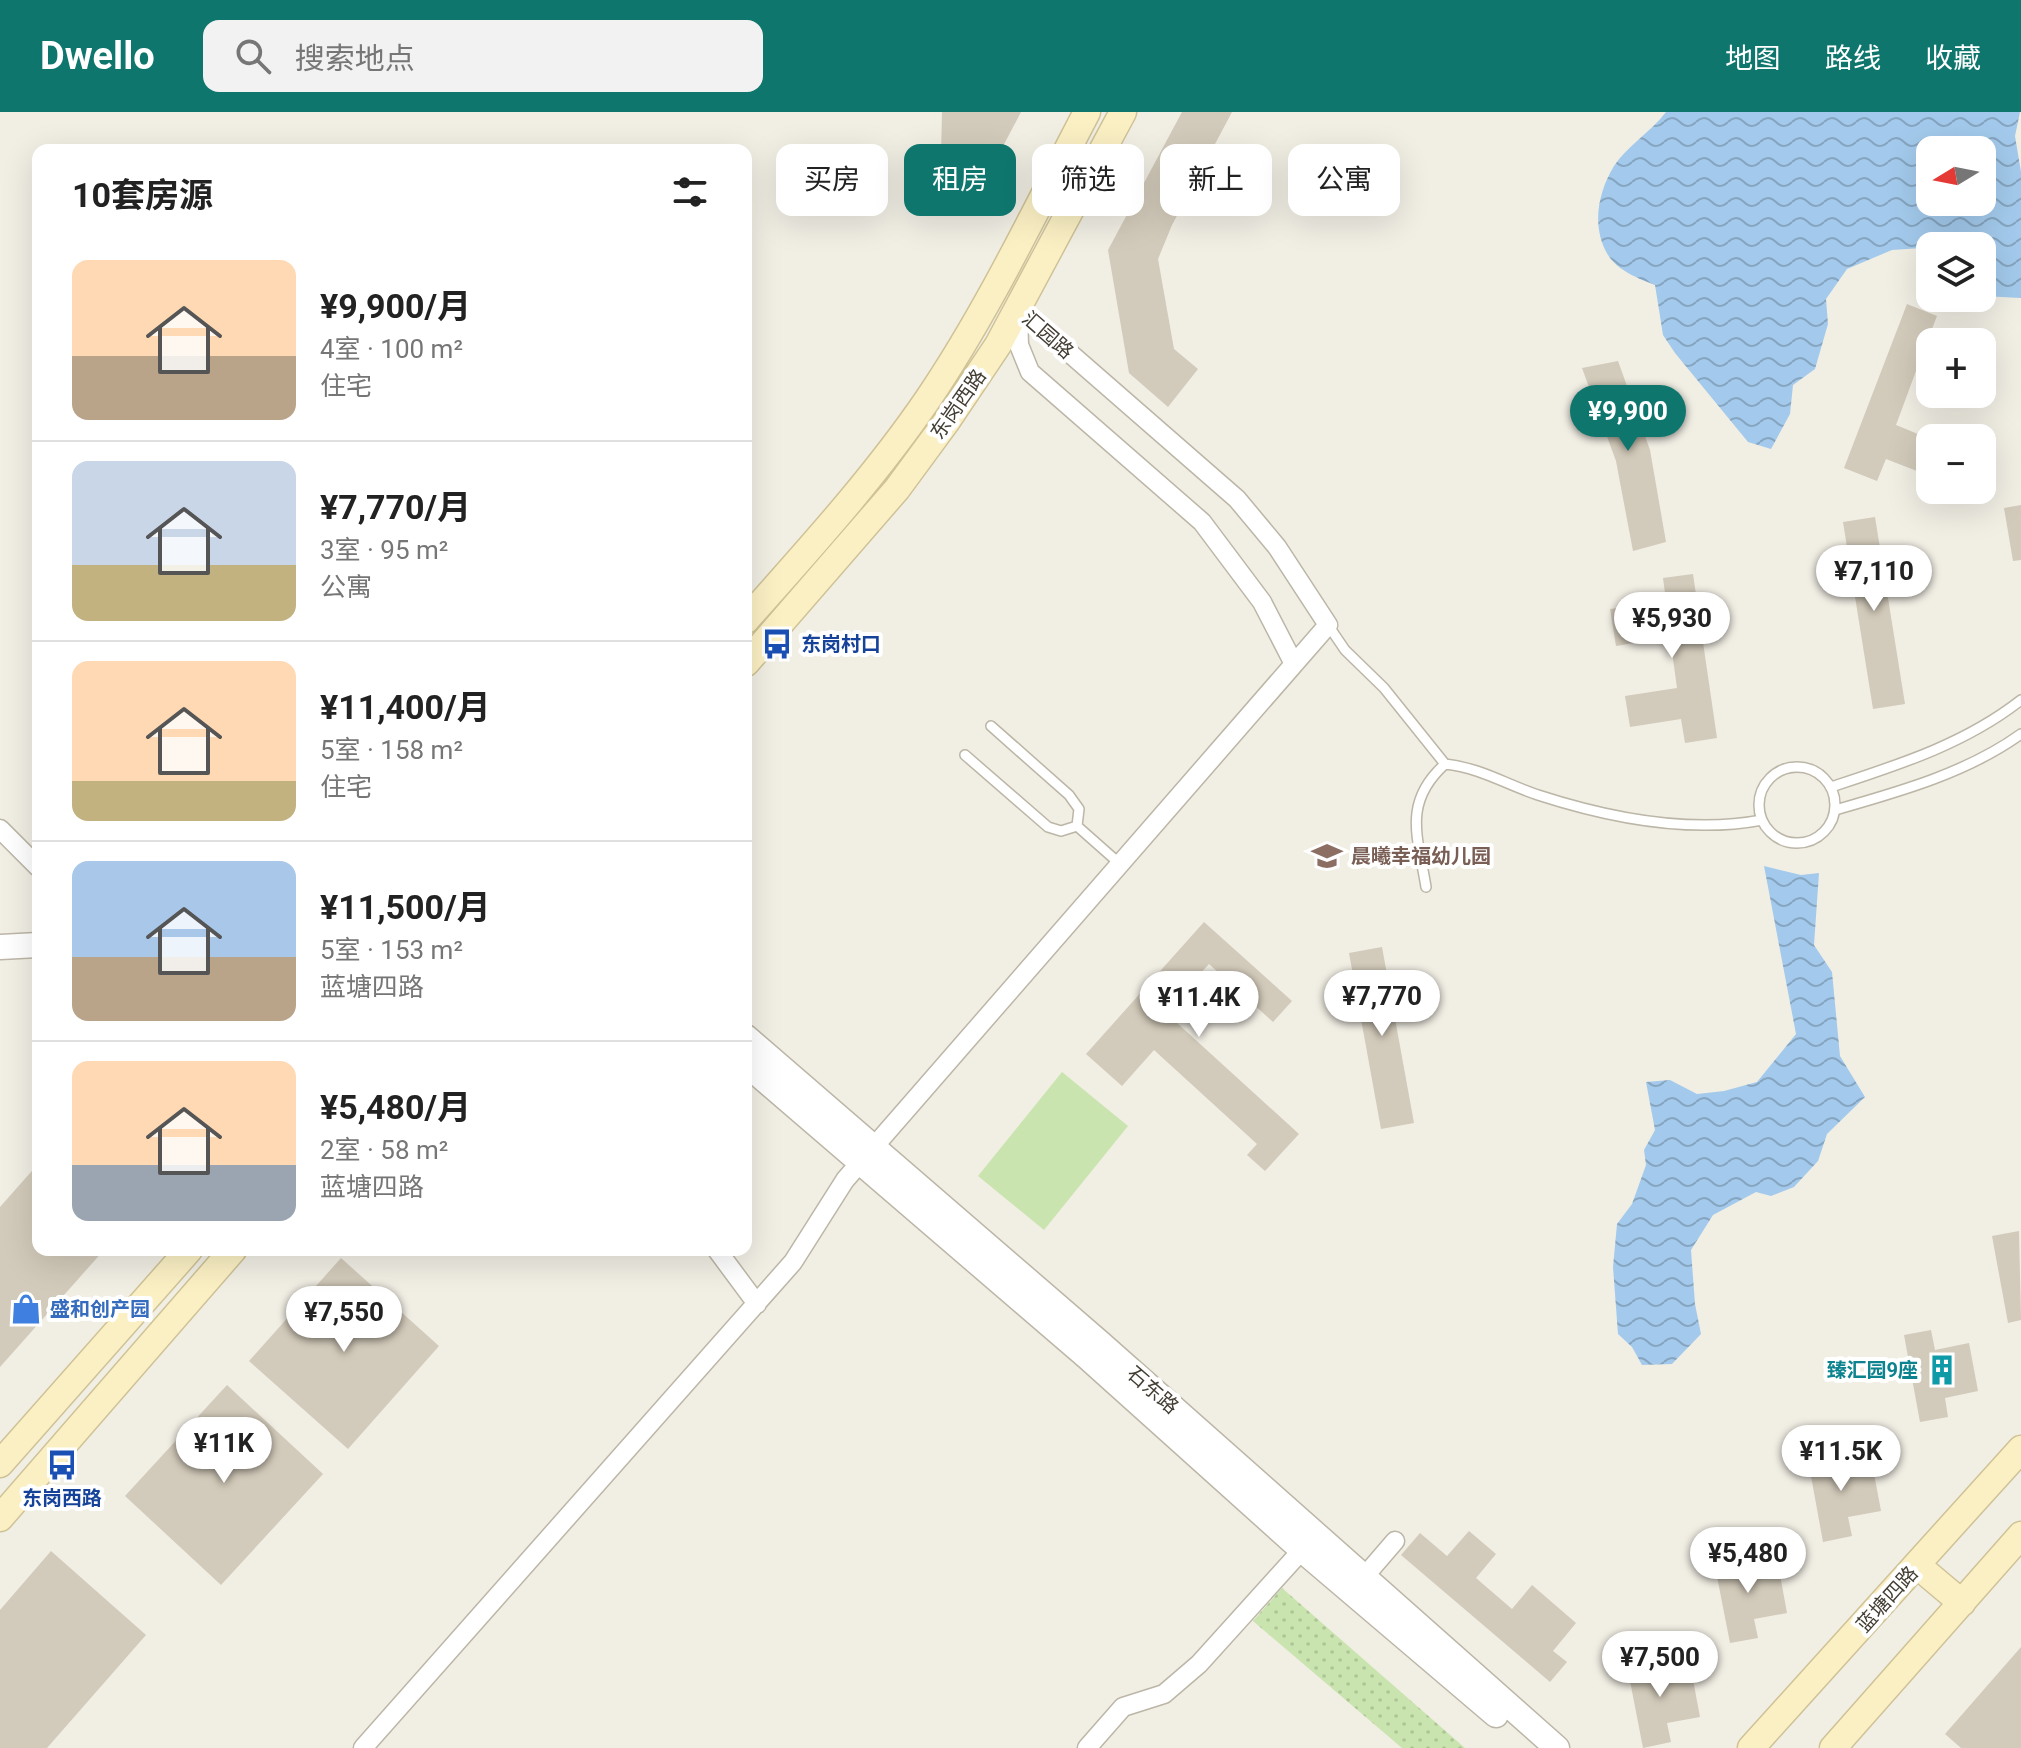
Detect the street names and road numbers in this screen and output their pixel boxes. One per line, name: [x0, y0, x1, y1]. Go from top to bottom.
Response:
street label: 汇园路: [1017, 306, 1079, 364]
street label: 东岗西路: [925, 364, 991, 444]
street label: 石东路: [1122, 1361, 1184, 1419]
street label: 蓝塘四路: [1851, 1561, 1923, 1637]

